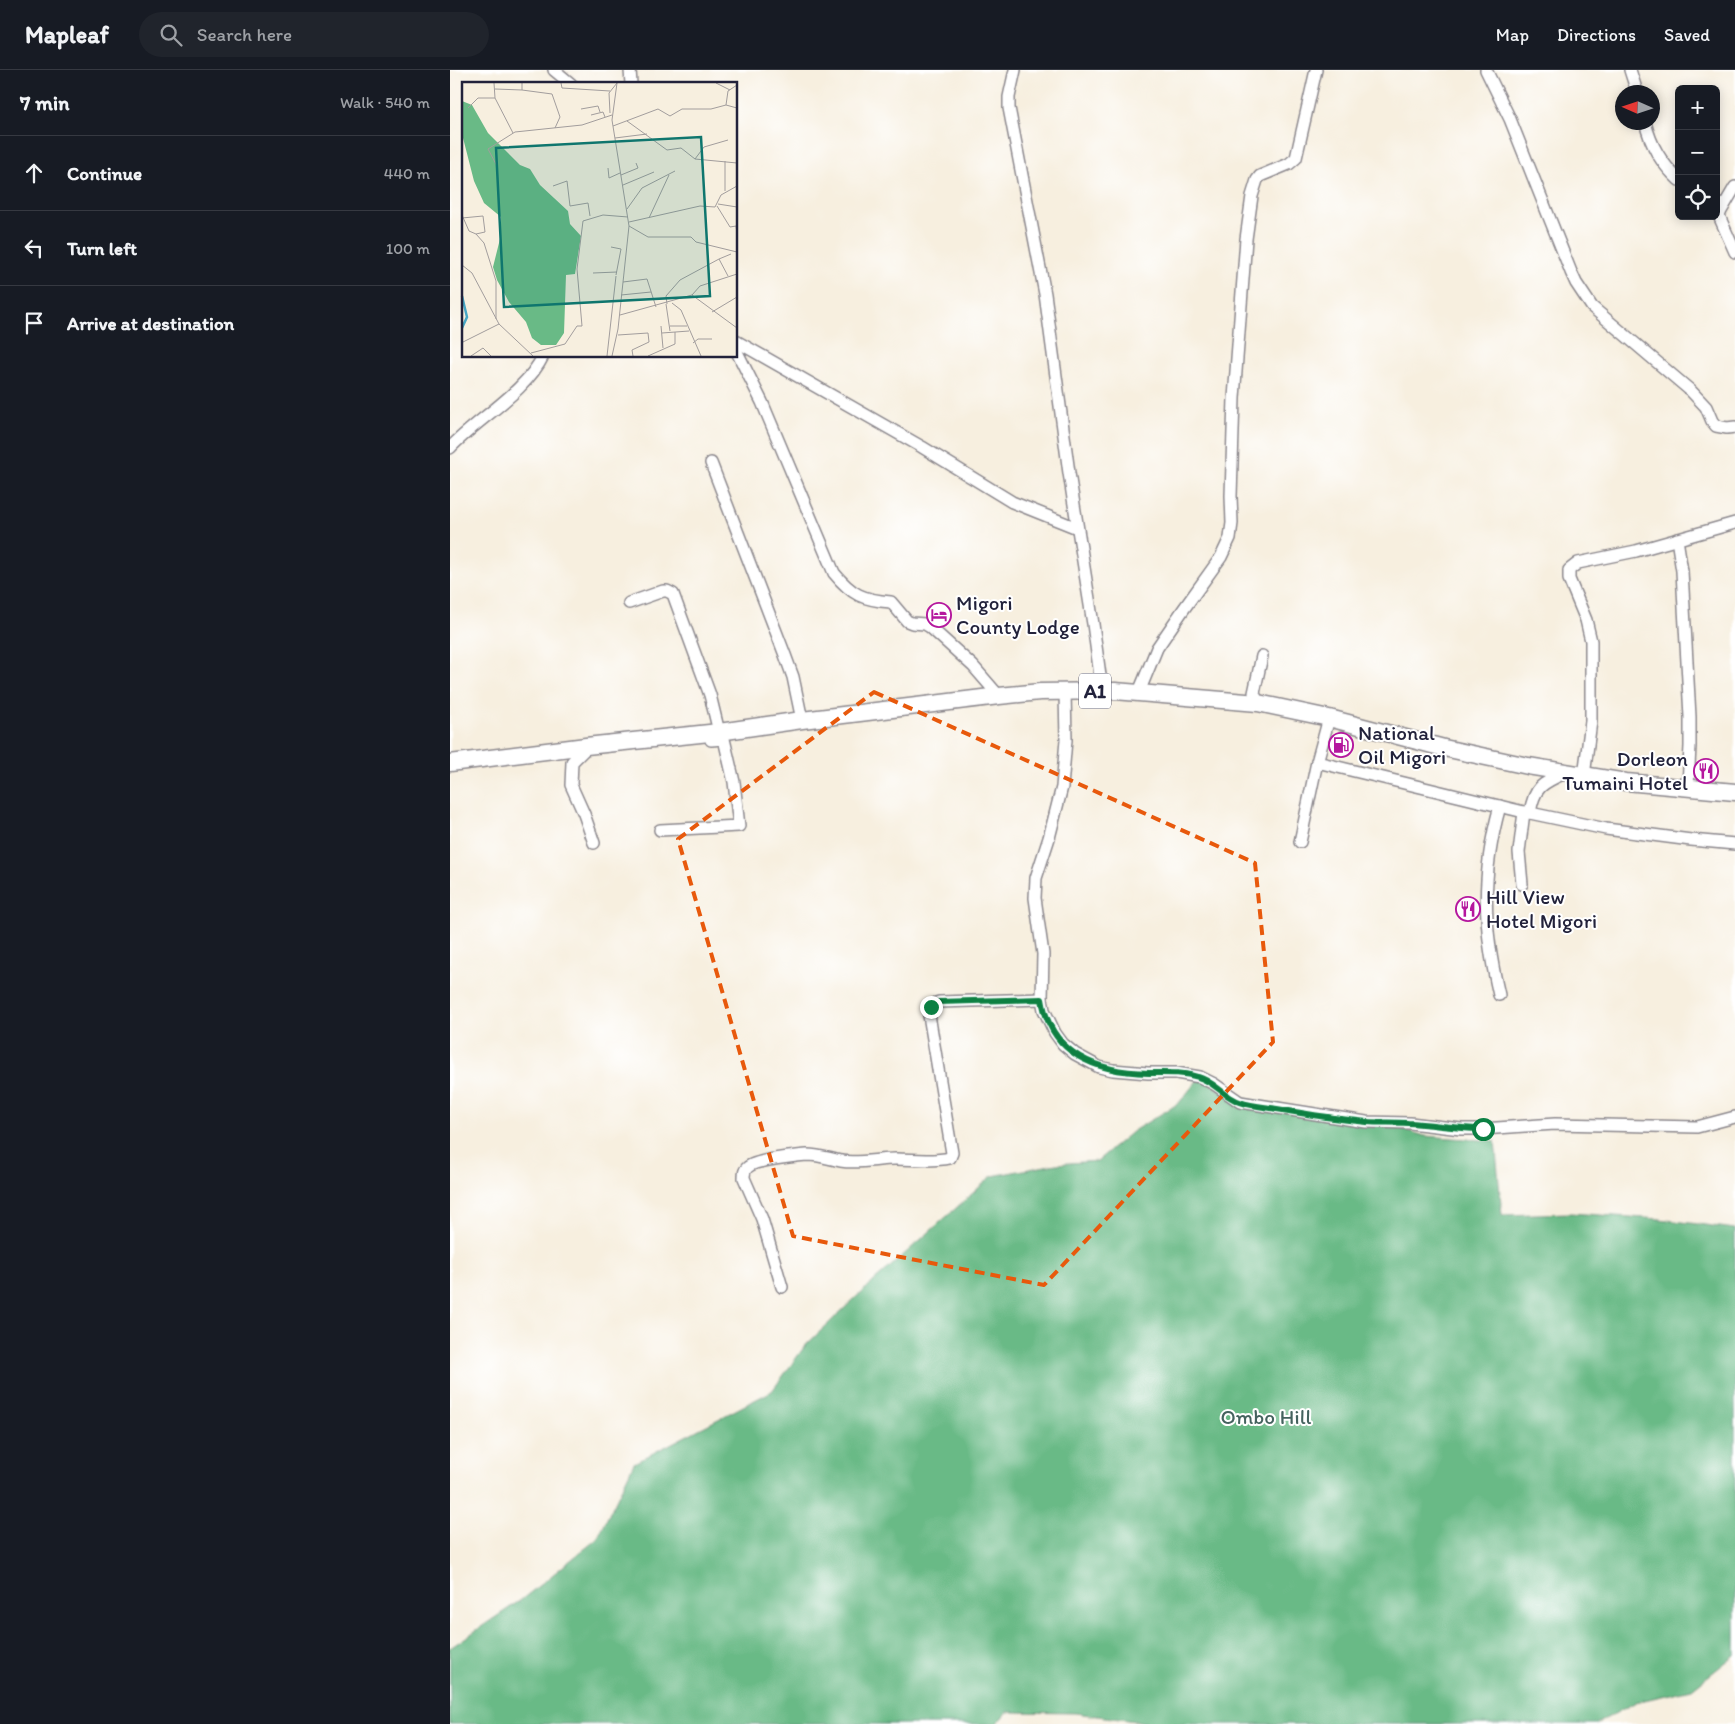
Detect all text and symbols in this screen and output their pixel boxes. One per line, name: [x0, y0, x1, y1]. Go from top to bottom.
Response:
search box: [139, 12, 489, 57]
text: Mapleaf: [25, 20, 109, 49]
icon: search: [157, 21, 185, 49]
text: Search here: [197, 23, 292, 46]
text: Map: [1496, 24, 1529, 46]
text: Directions: [1557, 24, 1636, 46]
text: Saved: [1664, 24, 1710, 46]
inset map: [462, 82, 738, 358]
north arrow: [1615, 85, 1660, 130]
map controls: [1675, 85, 1720, 220]
button: +: [1675, 85, 1720, 130]
text: 7 min: [20, 90, 69, 115]
text: Walk · 540 m: [340, 93, 430, 112]
button: −: [1675, 130, 1720, 175]
icon: ahead: [20, 159, 48, 187]
text: Continue: [67, 162, 142, 185]
text: 440 m: [384, 164, 430, 183]
button: locate: [1675, 175, 1720, 220]
icon: left: [20, 234, 48, 262]
text: Turn left: [67, 237, 137, 260]
text: 100 m: [386, 239, 430, 258]
icon: arrive: [20, 309, 48, 337]
text: Arrive at destination: [67, 312, 234, 335]
place label: Migori County Lodge: [956, 590, 1080, 639]
hotel icon: Migori County Lodge: [926, 602, 952, 628]
road number: A1: [1079, 674, 1111, 708]
place label: National Oil Migori: [1358, 720, 1446, 769]
fuel station icon: National Oil Migori: [1328, 732, 1354, 758]
place label: Dorleon Tumaini Hotel: [1562, 746, 1688, 795]
restaurant icon: Dorleon Tumaini Hotel: [1693, 758, 1719, 784]
place label: Hill View Hotel Migori: [1486, 884, 1597, 933]
restaurant icon: Hill View Hotel Migori: [1455, 896, 1481, 922]
route end: [920, 996, 943, 1019]
route start: [1472, 1118, 1495, 1141]
park label: Ombo Hill: [1220, 1404, 1312, 1429]

